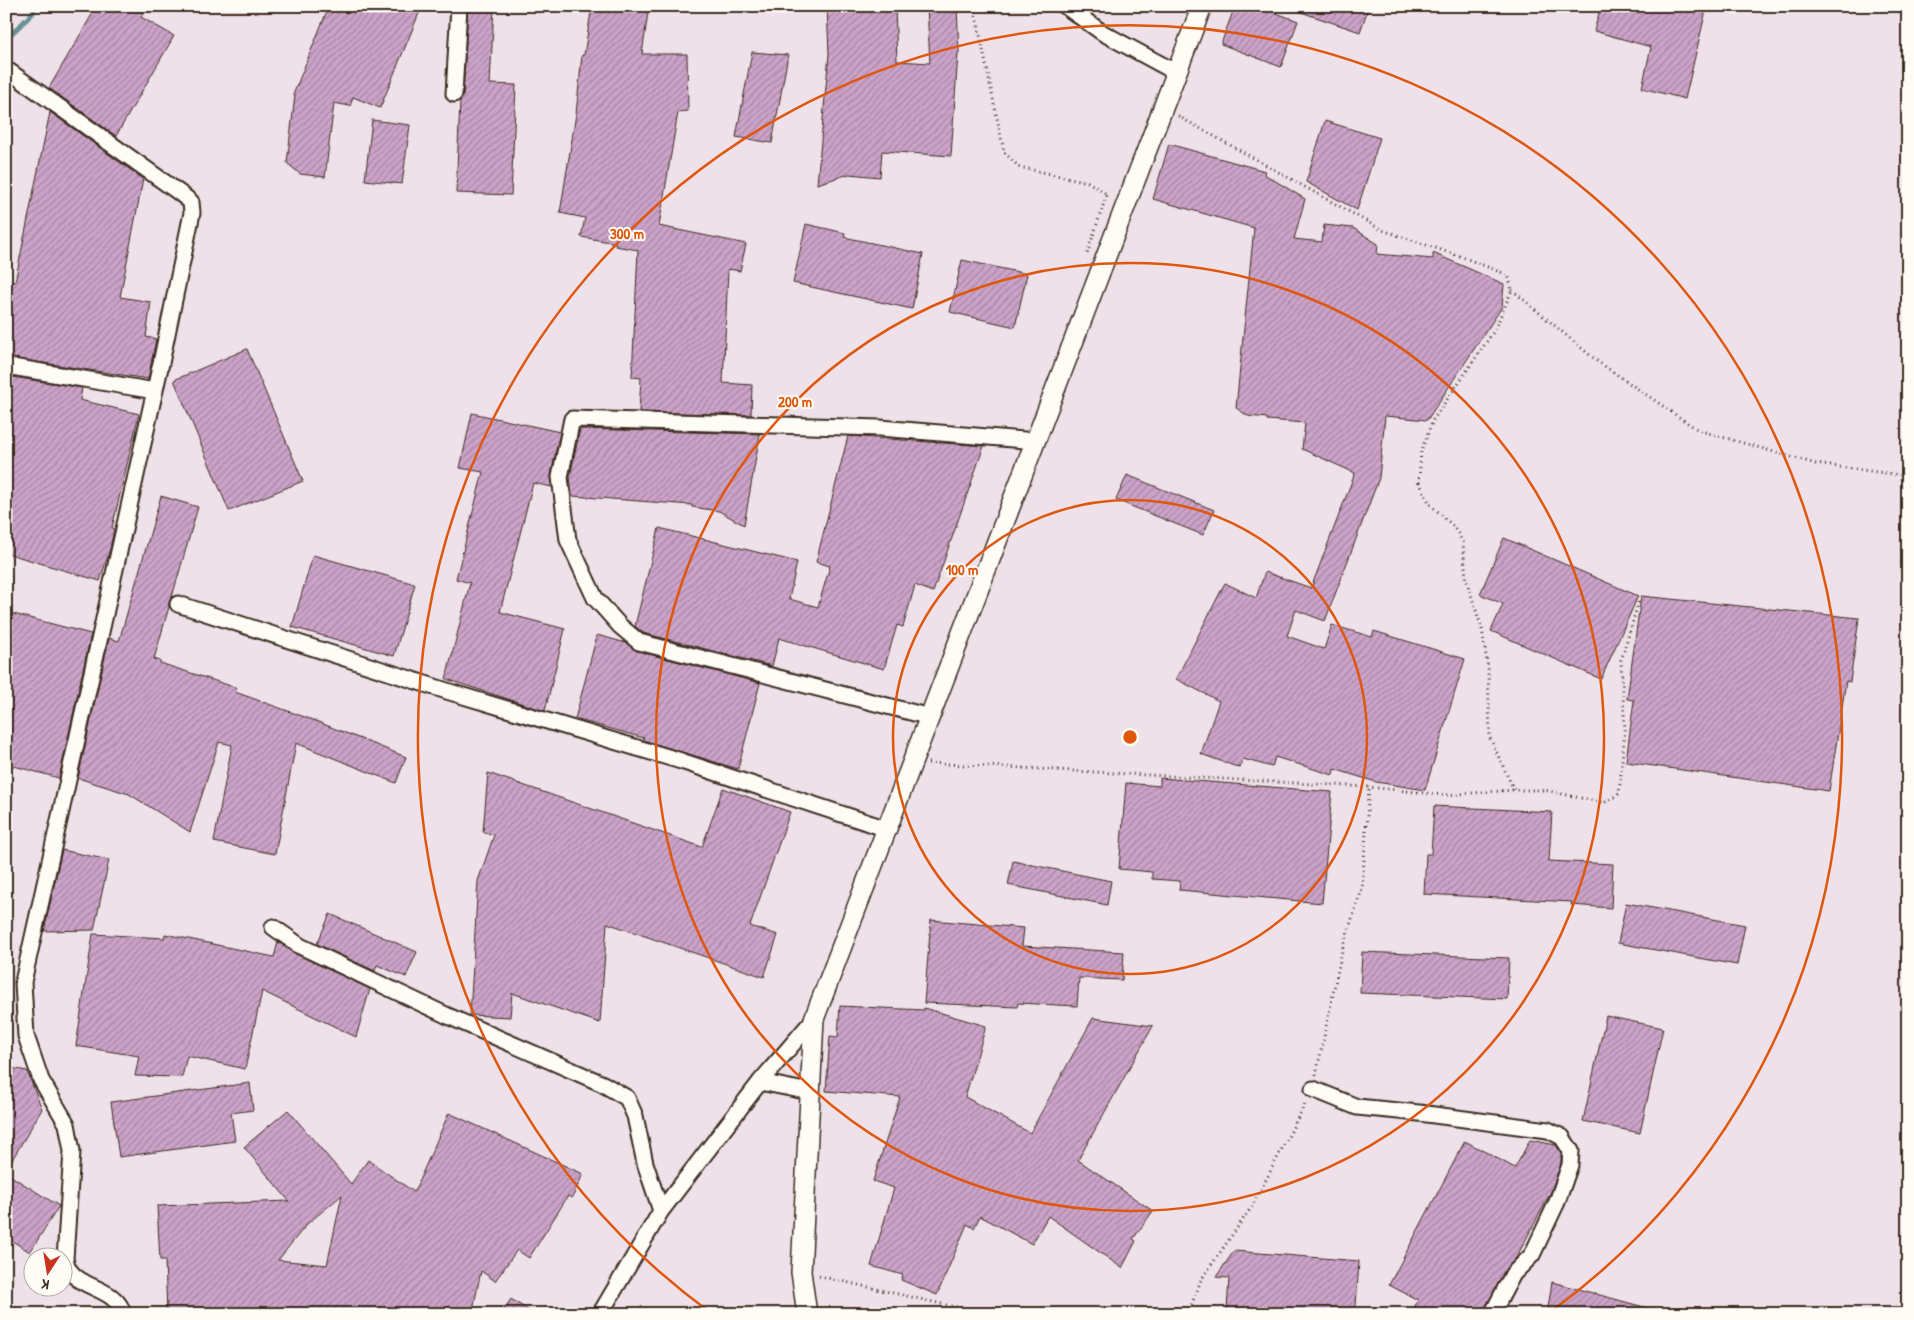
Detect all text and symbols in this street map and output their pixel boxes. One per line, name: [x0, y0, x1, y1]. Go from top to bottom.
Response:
text: 300 m: [610, 223, 644, 244]
text: 200 m: [778, 391, 812, 412]
text: 100 m: [946, 559, 978, 580]
centre of rings: [1121, 728, 1139, 746]
north arrow: [22, 1248, 72, 1298]
text: K: [39, 1275, 51, 1295]

